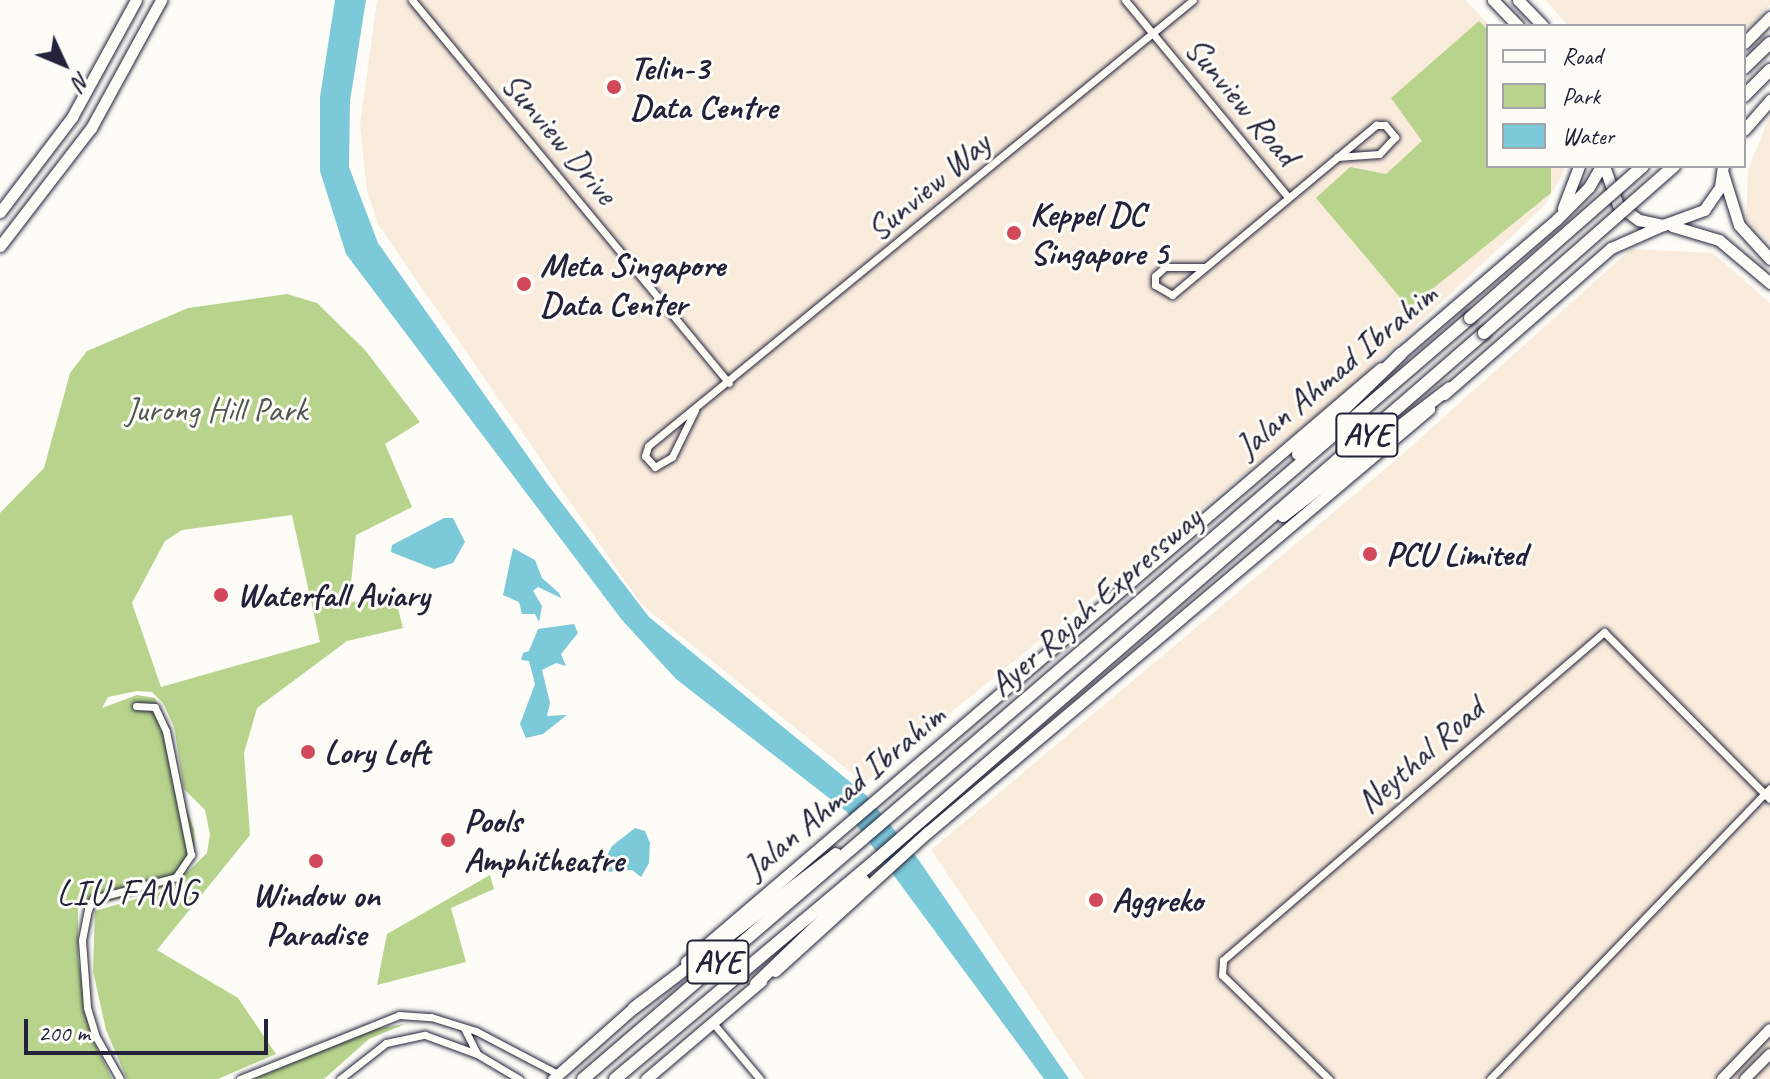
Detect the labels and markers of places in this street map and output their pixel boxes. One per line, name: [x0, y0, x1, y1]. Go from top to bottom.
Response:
place label: Telin-3 Data Centre: [630, 47, 777, 126]
marker: Telin-3 Data Centre: [605, 78, 623, 96]
place label: Keppel DC Singapore 5: [1030, 193, 1168, 272]
marker: Keppel DC Singapore 5: [1005, 224, 1023, 242]
place label: Meta Singapore Data Center: [540, 244, 724, 324]
marker: Meta Singapore Data Center: [515, 275, 533, 293]
place label: PCU Limited: [1386, 534, 1527, 574]
marker: PCU Limited: [1361, 545, 1379, 563]
place label: Waterfall Aviary: [237, 575, 430, 615]
marker: Waterfall Aviary: [212, 586, 230, 604]
place label: Lory Loft: [324, 732, 429, 772]
marker: Lory Loft: [299, 743, 317, 761]
place label: Pools Amphitheatre: [464, 800, 623, 880]
marker: Pools Amphitheatre: [439, 831, 457, 849]
marker: Window on Paradise: [307, 852, 325, 870]
place label: Window on Paradise: [252, 874, 380, 954]
place label: Aggreko: [1112, 880, 1203, 920]
marker: Aggreko: [1087, 891, 1105, 909]

